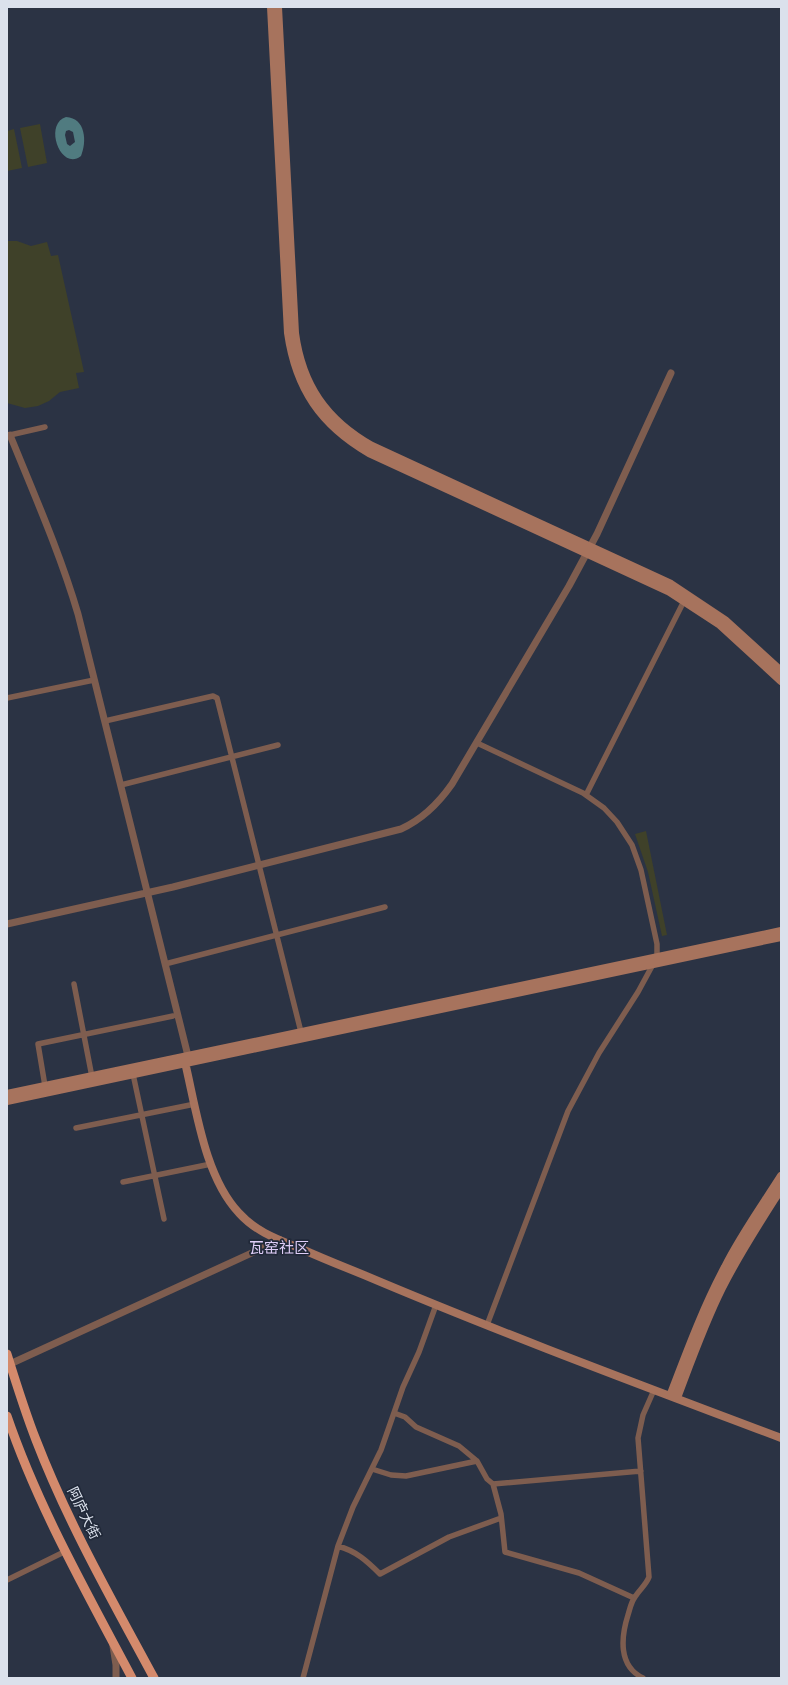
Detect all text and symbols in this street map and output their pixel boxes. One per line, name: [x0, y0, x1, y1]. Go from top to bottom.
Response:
district label: 瓦窑社区: [249, 1239, 309, 1256]
street label: 阿庐大街: [65, 1484, 103, 1542]

